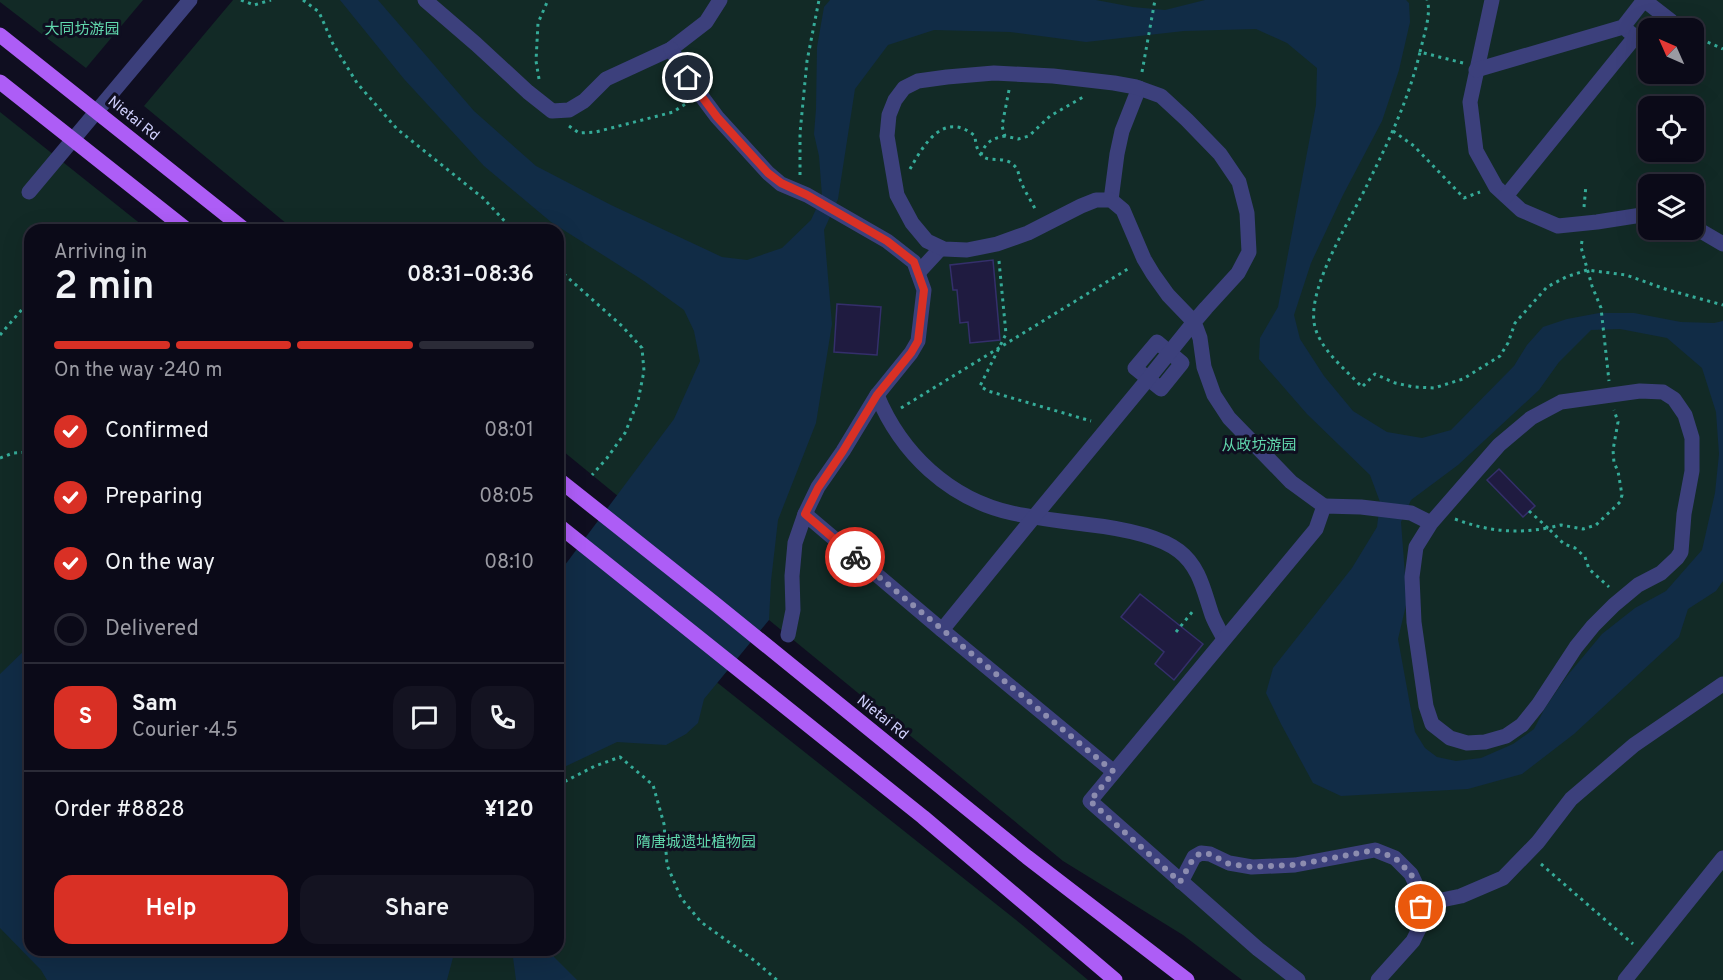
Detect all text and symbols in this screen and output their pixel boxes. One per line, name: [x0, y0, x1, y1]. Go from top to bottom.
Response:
north arrow: [1638, 18, 1704, 84]
map controls: [1638, 18, 1704, 240]
park label: 大同坊游园: [44, 20, 120, 40]
pin: [662, 52, 713, 103]
icon: home: [671, 61, 704, 94]
street label: Nietai Rd: [103, 93, 163, 146]
button: locate: [1638, 96, 1704, 162]
button: layers: [1638, 174, 1704, 240]
text: Arriving in: [54, 240, 147, 266]
text: 08:31–08:36: [407, 262, 534, 289]
text: 2 min: [54, 264, 155, 313]
text: On the way · 240 m: [54, 358, 222, 384]
icon: check: [54, 415, 87, 448]
text: Confirmed: [105, 418, 209, 445]
text: 08:01: [484, 418, 534, 444]
park label: 从政坊游园: [1221, 436, 1297, 456]
icon: check: [54, 481, 87, 514]
text: Preparing: [105, 484, 203, 511]
text: 08:05: [479, 484, 534, 510]
courier: [825, 527, 885, 587]
icon: bike: [839, 541, 872, 574]
icon: check: [54, 547, 87, 580]
text: On the way: [105, 550, 215, 577]
text: 08:10: [484, 550, 534, 576]
text: Delivered: [105, 616, 199, 643]
button: chat: [393, 686, 456, 749]
button: phone: [471, 686, 534, 749]
text: Sam: [132, 691, 177, 718]
street label: Nietai Rd: [852, 692, 912, 745]
text: S: [79, 704, 92, 731]
text: Courier · 4.5: [132, 718, 238, 744]
text: Order #8828: [54, 797, 185, 824]
text: ¥120: [484, 797, 534, 824]
park label: 隋唐城遗址植物园: [636, 833, 756, 853]
button: Help: [54, 875, 288, 944]
button: Share: [300, 875, 534, 944]
pin: [1395, 881, 1446, 932]
icon: bag: [1404, 890, 1437, 923]

